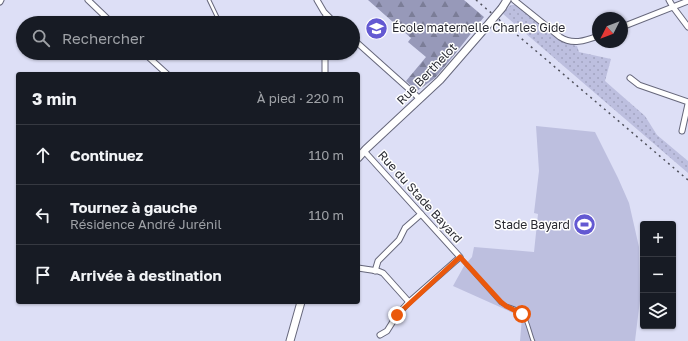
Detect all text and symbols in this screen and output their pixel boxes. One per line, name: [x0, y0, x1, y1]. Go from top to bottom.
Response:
north arrow: [592, 12, 628, 48]
school or university icon: École maternelle Charles Gide: [364, 15, 390, 41]
search box: [16, 16, 360, 60]
place label: École maternelle Charles Gide: [392, 20, 565, 35]
icon: search: [30, 27, 52, 49]
text: Rechercher: [62, 29, 145, 47]
street label: Rue Berthelot: [393, 40, 460, 108]
text: 3 min: [32, 88, 76, 109]
text: À pied · 220 m: [257, 90, 344, 106]
icon: ahead: [32, 144, 54, 166]
text: Continuez: [70, 146, 143, 164]
text: 110 m: [309, 147, 344, 163]
street label: Rue du Stade Bayard: [375, 147, 466, 246]
text: Tournez à gauche: [70, 198, 197, 216]
icon: left: [32, 204, 54, 226]
text: 110 m: [309, 207, 344, 223]
sports icon: Stade Bayard: [572, 212, 598, 238]
text: Résidence André Jurénil: [70, 216, 222, 232]
place label: Stade Bayard: [494, 217, 570, 232]
map controls: [640, 221, 676, 329]
button: +: [640, 221, 676, 257]
button: −: [640, 257, 676, 293]
icon: arrive: [32, 264, 54, 286]
text: Arrivée à destination: [70, 266, 222, 284]
button: layers: [640, 293, 676, 329]
route start: [513, 305, 531, 323]
route end: [388, 306, 406, 324]

